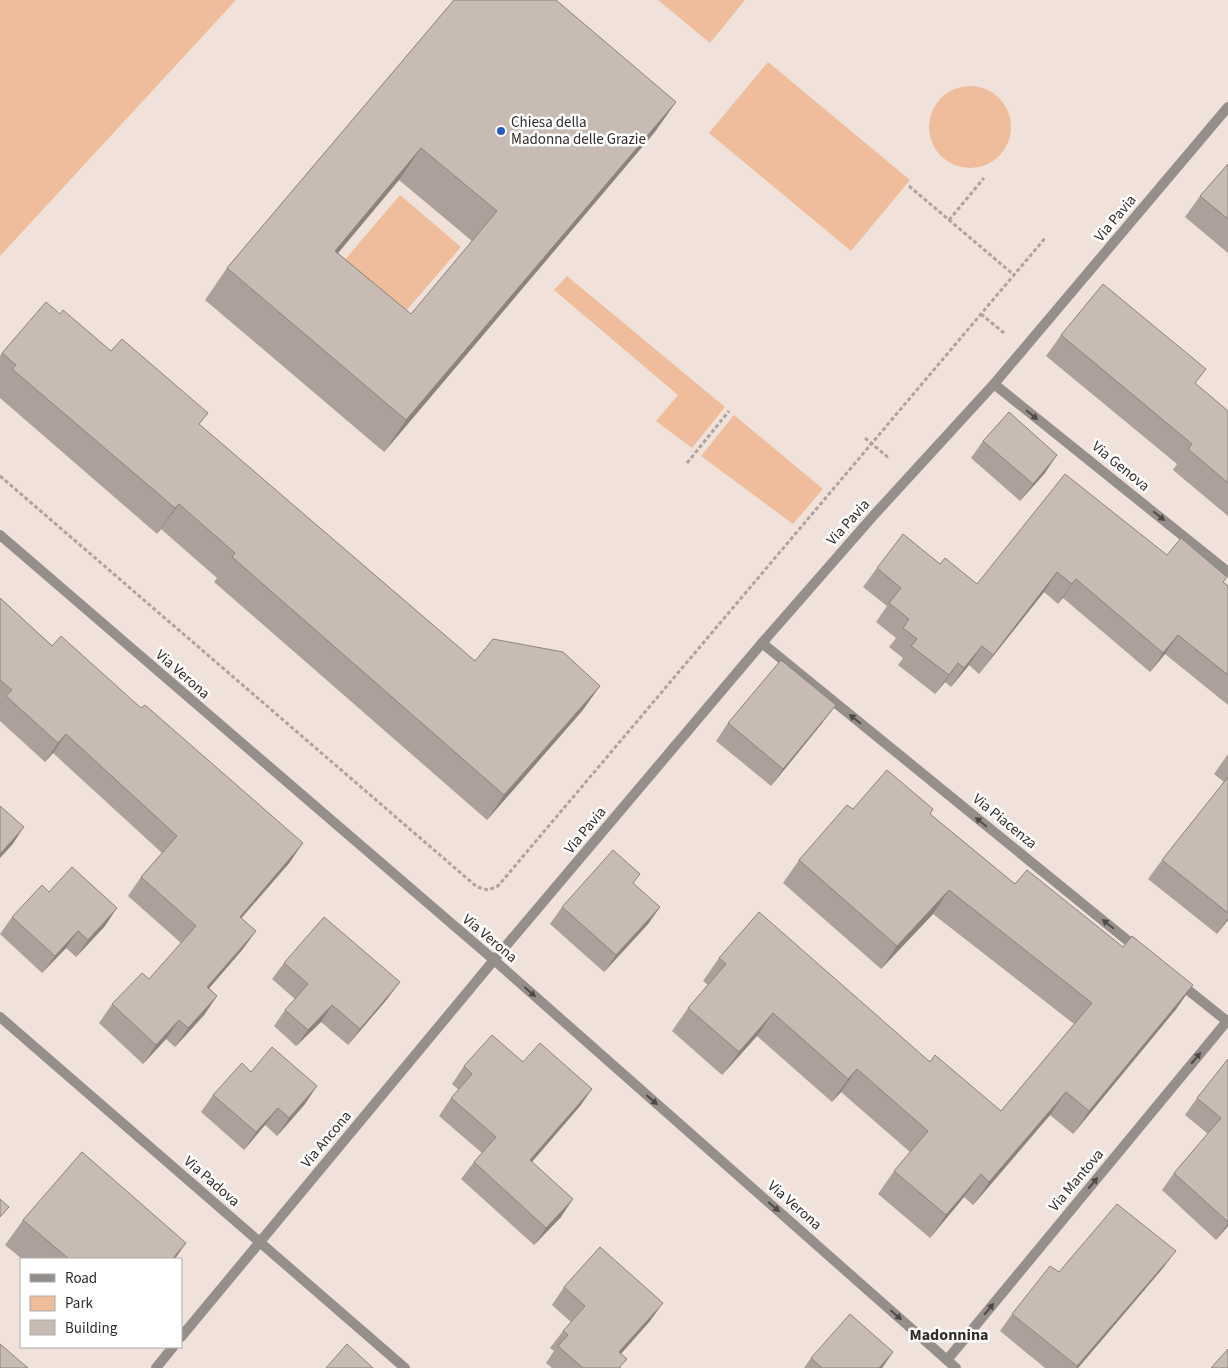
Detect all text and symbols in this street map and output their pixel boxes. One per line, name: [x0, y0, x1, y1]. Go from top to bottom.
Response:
place label: Chiesa della Madonna delle Grazie: [511, 112, 646, 150]
marker: Chiesa della Madonna delle Grazie: [495, 125, 507, 137]
street label: Via Pavia: [1089, 190, 1141, 246]
one-way arrow: [1026, 409, 1039, 420]
street label: Via Genova: [1087, 436, 1154, 496]
street label: Via Pavia: [822, 495, 875, 550]
one-way arrow: [1153, 510, 1166, 521]
street label: Via Verona: [151, 645, 214, 704]
one-way arrow: [850, 713, 862, 725]
street label: Via Piacenza: [968, 789, 1041, 854]
street label: Via Pavia: [559, 802, 611, 858]
one-way arrow: [975, 816, 988, 827]
street label: Via Verona: [458, 909, 522, 968]
one-way arrow: [1101, 919, 1114, 930]
one-way arrow: [524, 986, 536, 998]
one-way arrow: [1191, 1052, 1202, 1065]
one-way arrow: [646, 1094, 659, 1105]
street label: Via Ancona: [296, 1106, 357, 1172]
street label: Via Mantova: [1044, 1145, 1109, 1216]
street label: Via Padova: [179, 1151, 244, 1212]
street label: Via Verona: [763, 1176, 826, 1235]
one-way arrow: [1087, 1177, 1098, 1190]
one-way arrow: [768, 1201, 780, 1213]
legend: [20, 1258, 182, 1348]
text: Road: [65, 1268, 97, 1289]
text: Park: [65, 1293, 94, 1314]
one-way arrow: [984, 1303, 995, 1316]
one-way arrow: [889, 1309, 901, 1321]
text: Building: [65, 1318, 118, 1339]
district label: Madonnina: [910, 1324, 988, 1346]

